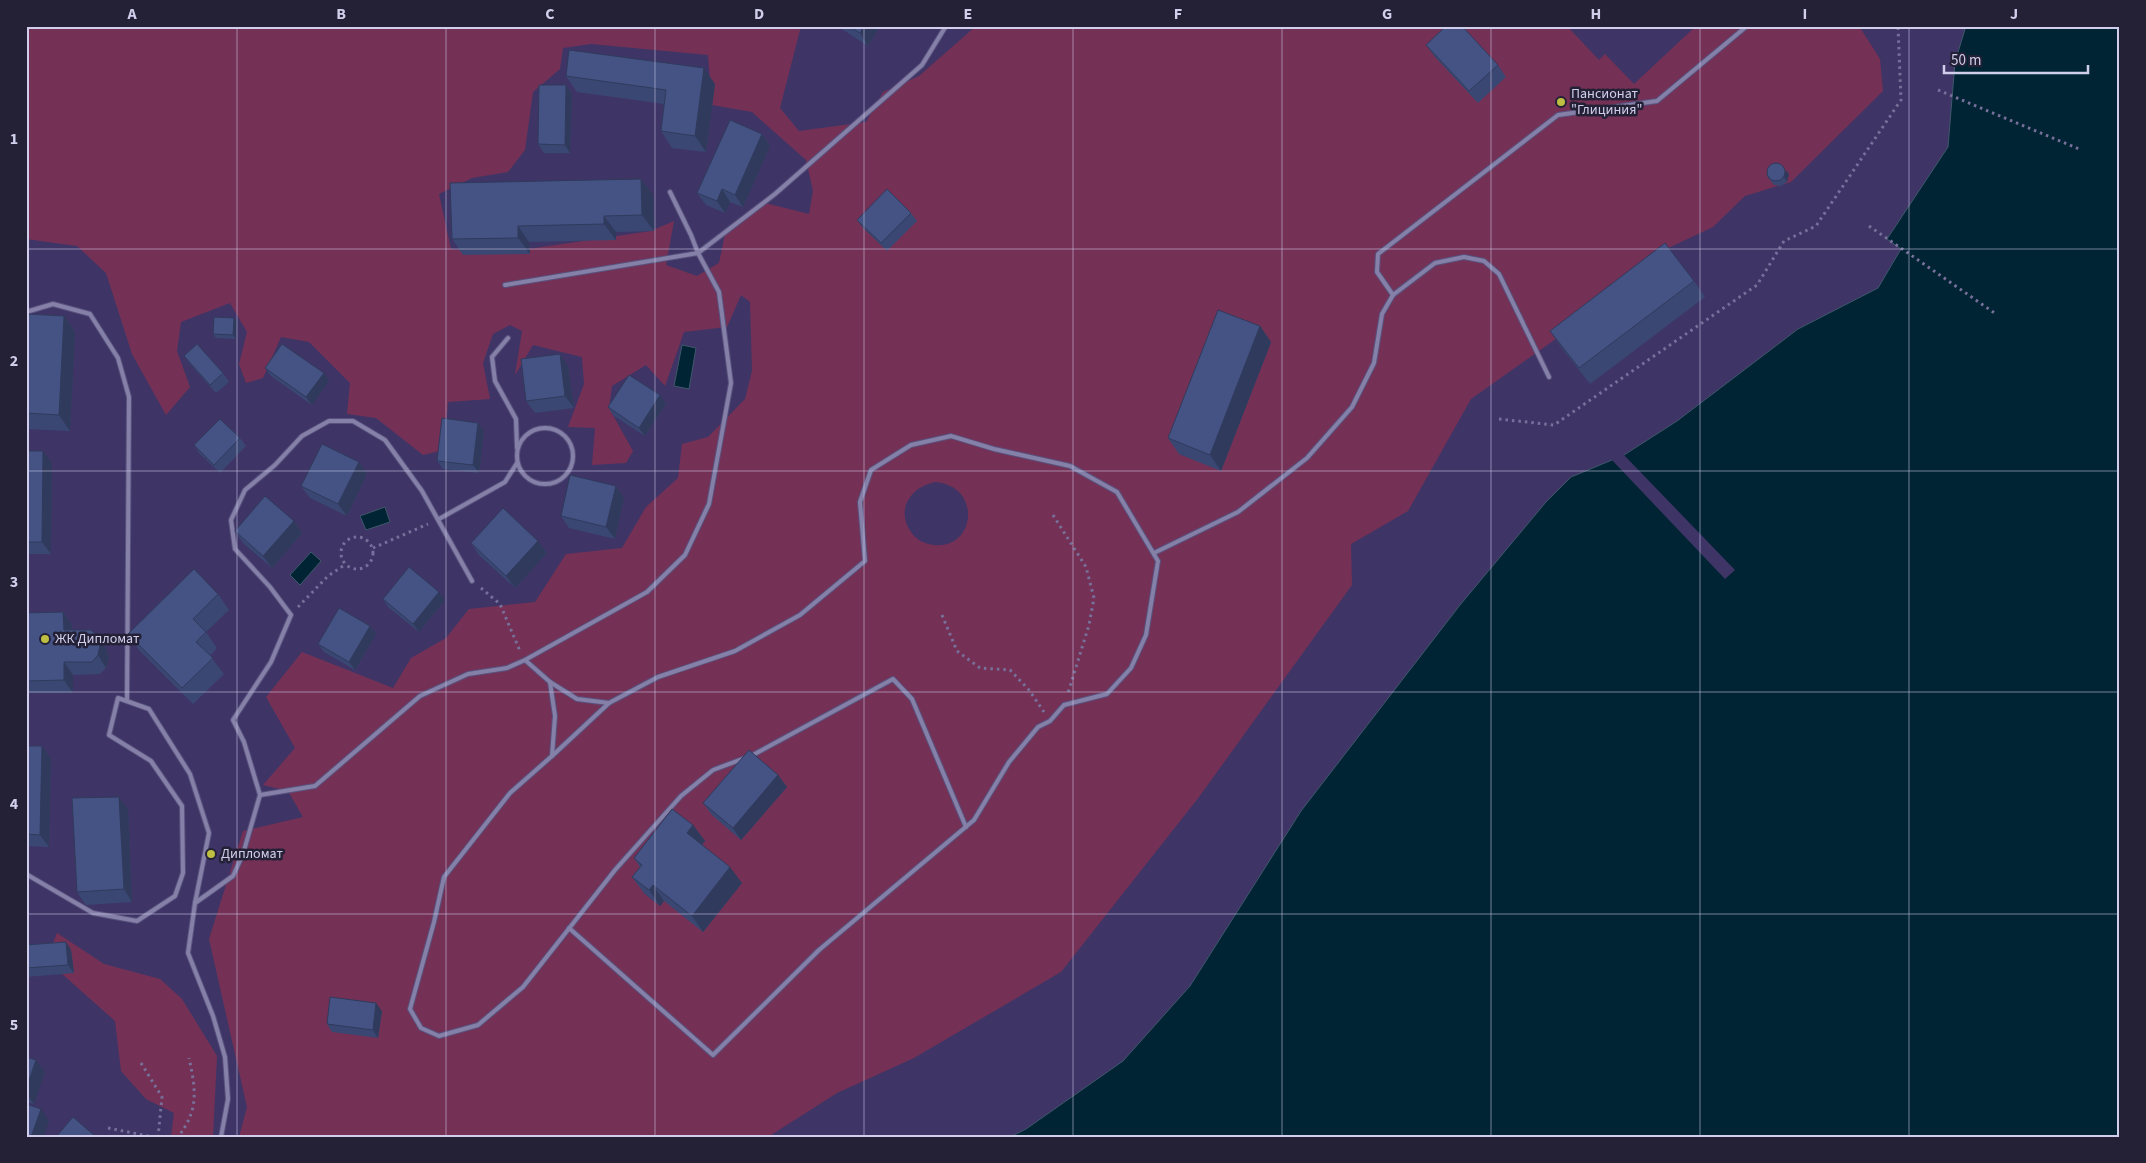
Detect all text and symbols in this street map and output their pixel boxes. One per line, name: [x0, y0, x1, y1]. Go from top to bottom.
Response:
text: A: [126, 3, 137, 25]
text: B: [336, 3, 346, 25]
text: C: [545, 3, 555, 25]
text: D: [754, 3, 764, 25]
text: E: [964, 3, 972, 25]
text: F: [1174, 3, 1182, 25]
text: G: [1382, 3, 1392, 25]
text: H: [1591, 3, 1601, 25]
text: I: [1803, 3, 1807, 25]
text: J: [2010, 3, 2018, 25]
scale bar: [1944, 42, 2087, 74]
text: 50 m: [1951, 50, 1981, 71]
place label: Пансионат "Глициния": [1571, 84, 1642, 120]
marker: Пансионат "Глициния": [1555, 96, 1567, 108]
text: 1: [10, 128, 18, 150]
text: 2: [10, 350, 18, 372]
text: 3: [10, 571, 18, 593]
place label: ЖК Дипломат: [55, 629, 140, 649]
marker: ЖК Дипломат: [39, 633, 51, 645]
text: 4: [10, 793, 19, 815]
place label: Дипломат: [221, 844, 283, 864]
marker: Дипломат: [205, 848, 217, 860]
text: 5: [10, 1014, 18, 1036]

